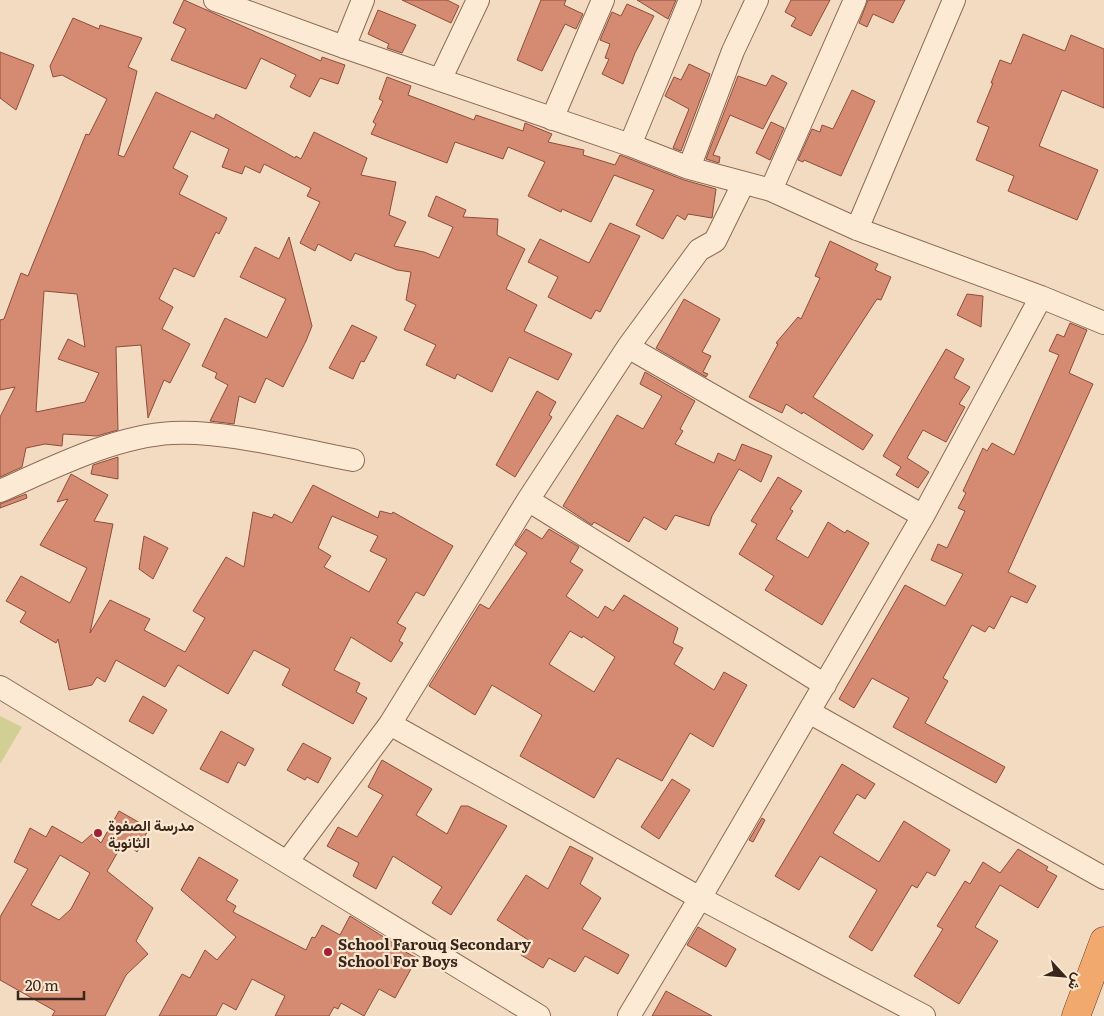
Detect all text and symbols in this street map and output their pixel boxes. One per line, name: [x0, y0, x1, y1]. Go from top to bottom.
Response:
place label: مدرسة الصفوة الثانوية: [108, 813, 194, 853]
marker: مدرسة الصفوة الثانوية: [92, 827, 104, 839]
place label: School Farouq Secondary School For Boys: [338, 932, 532, 972]
marker: School Farouq Secondary School For Boys: [322, 946, 334, 958]
north arrow: [1039, 951, 1089, 1001]
scale bar: [18, 968, 84, 1000]
text: ش: [1064, 970, 1089, 994]
text: 20 m: [25, 973, 59, 996]

